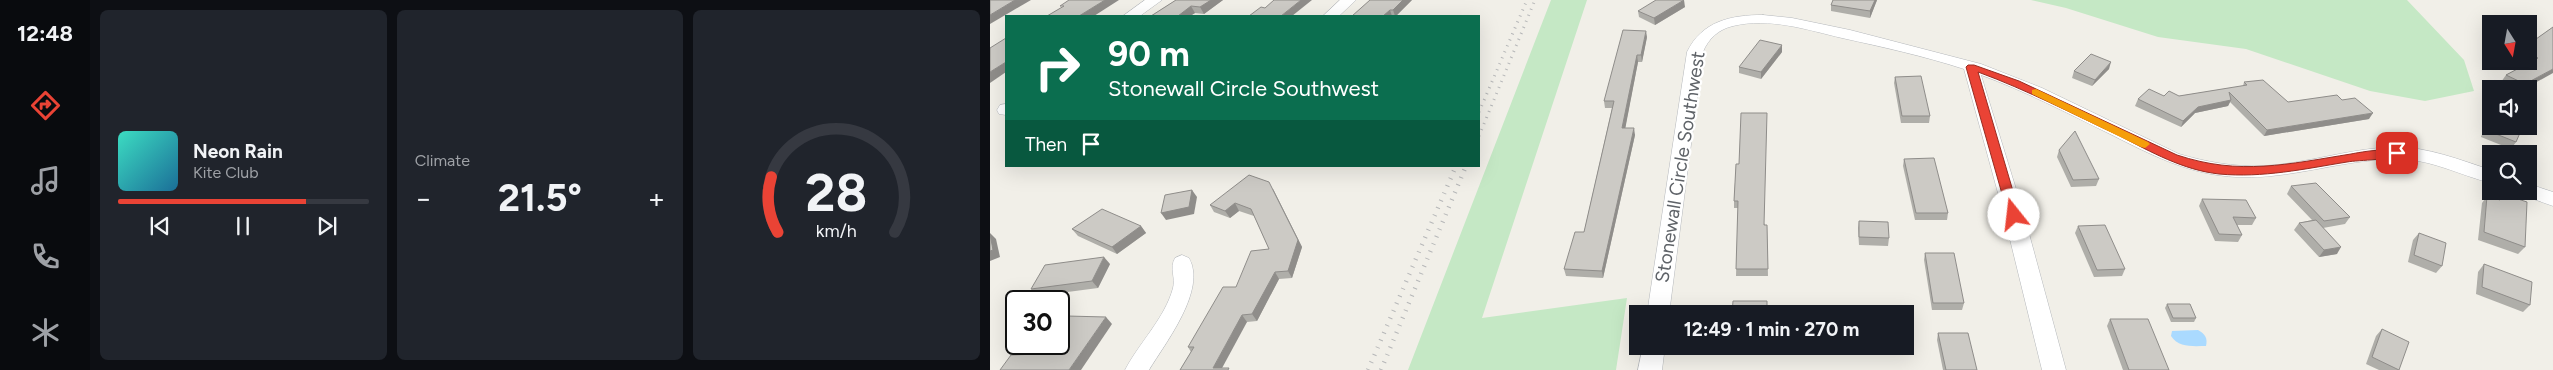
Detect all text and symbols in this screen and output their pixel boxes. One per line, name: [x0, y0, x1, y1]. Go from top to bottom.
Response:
north arrow: [2482, 15, 2538, 70]
map controls: [2482, 15, 2537, 200]
text: 12:48: [17, 20, 73, 47]
text: 90 m: [1108, 33, 1190, 75]
icon: right: [1025, 35, 1090, 100]
street label: Stonewall Circle Southwest: [1650, 50, 1710, 284]
text: Stonewall Circle Southwest: [1108, 75, 1379, 102]
button: sound: [2482, 80, 2537, 135]
icon: directions: [28, 88, 63, 123]
icon: arrive: [1077, 130, 1105, 158]
pin: [2376, 132, 2418, 174]
text: Then: [1025, 133, 1067, 156]
icon: arrive: [2383, 139, 2411, 167]
text: Neon Rain: [193, 140, 283, 163]
button: search: [2482, 145, 2537, 200]
text: Climate: [415, 151, 470, 170]
text: 28: [806, 162, 868, 224]
icon: music: [28, 163, 63, 198]
text: Kite Club: [193, 163, 259, 182]
text: 21.5°: [498, 175, 582, 221]
text: −: [415, 181, 432, 215]
text: +: [648, 181, 665, 215]
position arrow: [1987, 188, 2039, 240]
icon: previous: [146, 212, 174, 240]
icon: pause: [229, 212, 257, 240]
icon: next: [313, 212, 341, 240]
text: km/h: [816, 220, 857, 241]
icon: phone: [28, 239, 63, 274]
speed limit sign: 30: [1005, 290, 1070, 355]
icon: climate: [28, 315, 63, 350]
text: 12:49 · 1 min · 270 m: [1684, 318, 1859, 341]

